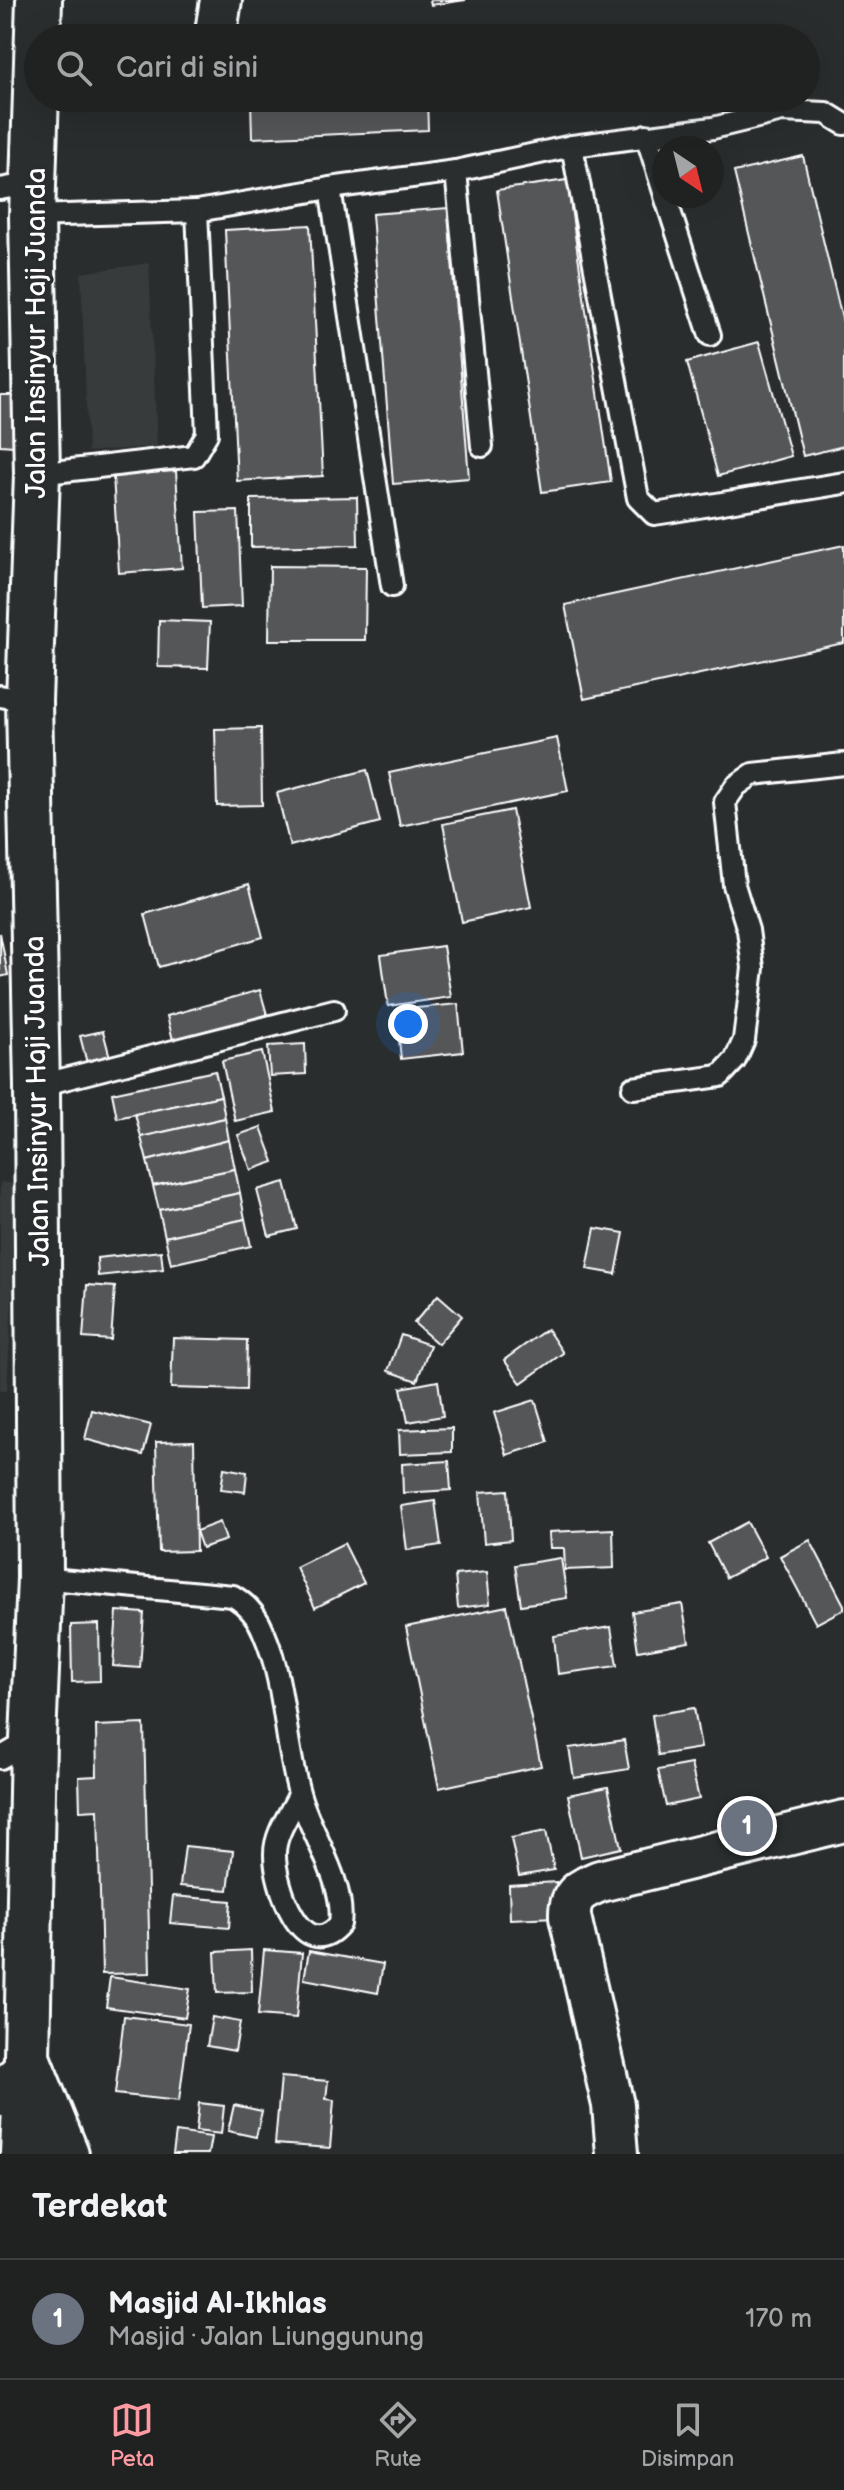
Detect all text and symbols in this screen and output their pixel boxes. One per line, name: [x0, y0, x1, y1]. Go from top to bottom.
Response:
search box: [24, 24, 820, 112]
icon: search: [52, 46, 96, 90]
text: Cari di sini: [116, 50, 258, 86]
north arrow: [652, 136, 724, 208]
street label: Jalan Insinyur Haji Juanda: [20, 167, 53, 499]
street label: Jalan Insinyur Haji Juanda: [18, 935, 57, 1267]
your location: [388, 1004, 428, 1044]
pin: 1: [721, 1796, 773, 1856]
text: Terdekat: [32, 2186, 167, 2227]
text: Masjid Al-Ikhlas: [108, 2286, 327, 2322]
text: 1: [53, 2304, 63, 2335]
text: 170 m: [745, 2304, 812, 2335]
text: Masjid · Jalan Liunggunung: [108, 2322, 424, 2353]
tab: Peta: [110, 2398, 154, 2473]
tab: Rute: [374, 2398, 421, 2473]
tab: Disimpan: [641, 2398, 734, 2473]

